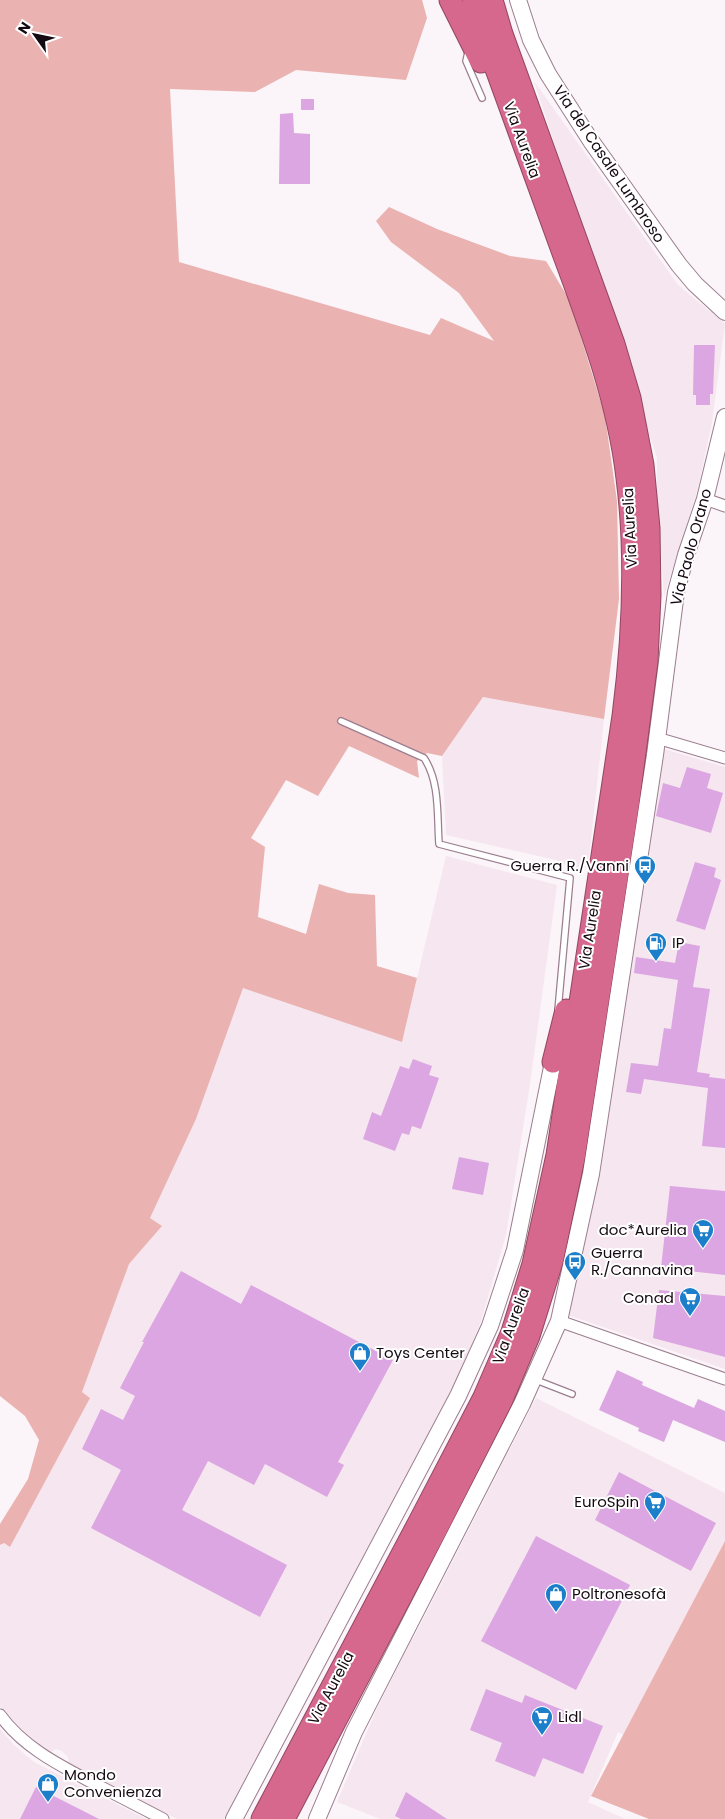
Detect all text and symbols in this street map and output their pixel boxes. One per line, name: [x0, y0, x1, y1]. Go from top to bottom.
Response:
north arrow: [10, 10, 60, 60]
text: N: [13, 18, 35, 38]
street label: Via del Casale Lumbroso: [549, 81, 670, 247]
street label: Via Aurelia: [499, 99, 546, 181]
street label: Via Paolo Orano: [665, 486, 716, 608]
street label: Via Aurelia: [617, 487, 642, 569]
bus stop icon: Guerra R./Vanni: [633, 854, 657, 885]
place label: Guerra R./Vanni: [511, 855, 629, 876]
street label: Via Aurelia: [573, 889, 606, 971]
fuel station icon: IP: [644, 931, 668, 962]
place label: IP: [672, 932, 685, 953]
supermarket icon: doc*Aurelia: [691, 1218, 715, 1249]
place label: doc*Aurelia: [599, 1219, 687, 1240]
place label: Guerra R./Cannavina: [591, 1242, 693, 1280]
bus stop icon: Guerra R./Cannavina: [563, 1250, 587, 1281]
street label: Via Aurelia: [487, 1285, 534, 1367]
supermarket icon: Conad: [678, 1286, 702, 1317]
place label: Conad: [623, 1287, 674, 1308]
shop icon: Toys Center: [348, 1341, 372, 1372]
place label: Toys Center: [376, 1342, 465, 1363]
supermarket icon: EuroSpin: [643, 1490, 667, 1521]
place label: EuroSpin: [574, 1491, 639, 1512]
shop icon: Poltronesofà: [544, 1582, 568, 1613]
place label: Poltronesofà: [572, 1583, 666, 1604]
street label: Via Aurelia: [302, 1647, 359, 1728]
supermarket icon: Lidl: [530, 1705, 554, 1736]
place label: Lidl: [558, 1706, 582, 1727]
place label: Mondo Convenienza: [64, 1764, 162, 1802]
shop icon: Mondo Convenienza: [36, 1772, 60, 1803]

